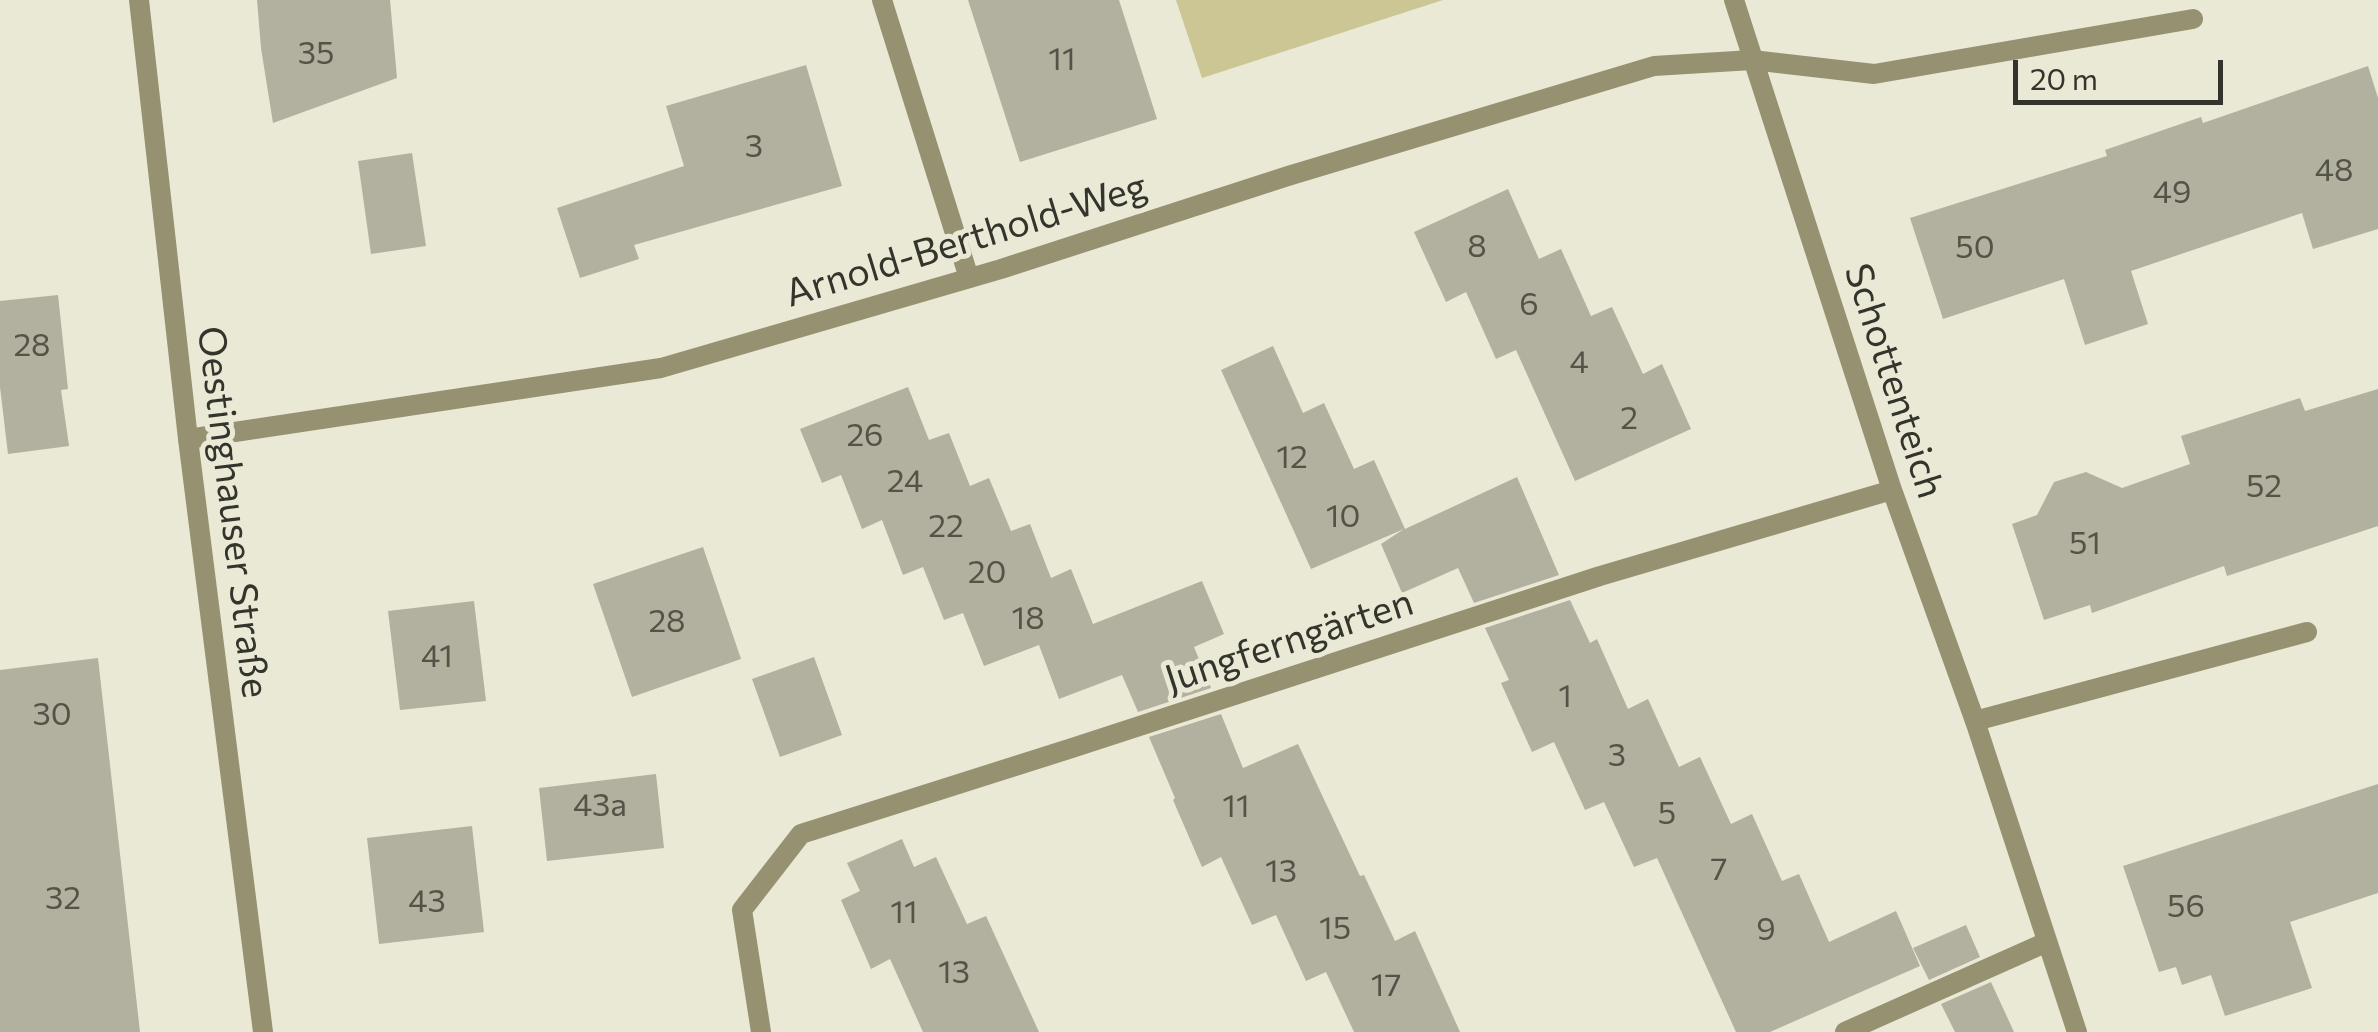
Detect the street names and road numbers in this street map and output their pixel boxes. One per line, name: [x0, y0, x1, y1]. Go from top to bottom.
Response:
street label: Arnold-Berthold-Weg: [780, 163, 1152, 317]
street label: Schottenteich: [1835, 258, 1953, 504]
street label: Oestinghauser Straße: [188, 324, 278, 700]
street label: Jungferngärten: [1159, 579, 1419, 703]

